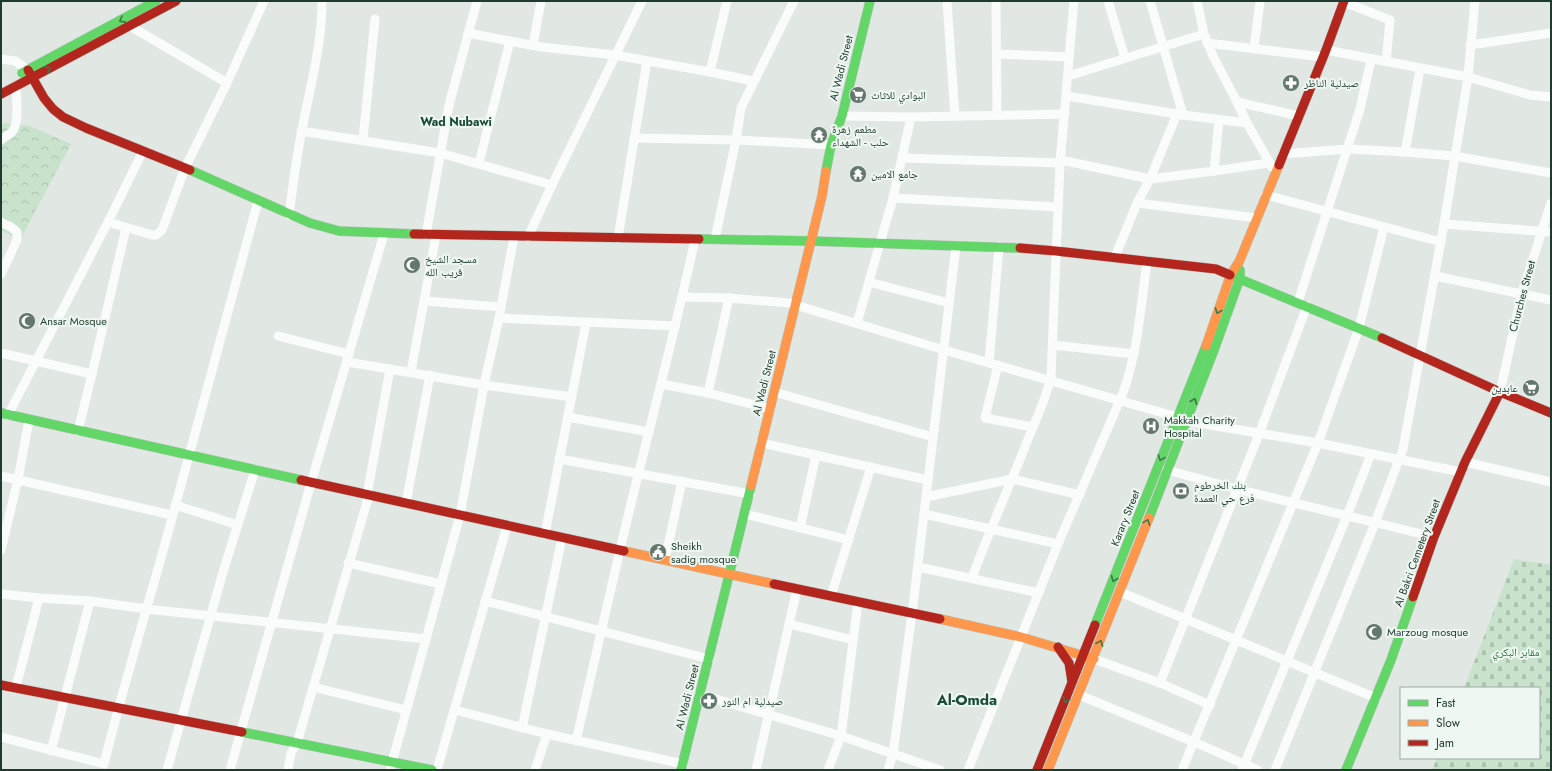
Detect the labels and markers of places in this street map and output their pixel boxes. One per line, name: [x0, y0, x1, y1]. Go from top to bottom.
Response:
pharmacy icon: صيدلية الناظر: [1281, 73, 1301, 93]
place label: صيدلية الناظر: [1303, 75, 1359, 91]
supermarket icon: البوادي للاثاث: [848, 85, 868, 105]
place label: البوادي للاثاث: [871, 87, 926, 104]
place label: مطعم زهرة حلب - الشهداء: [832, 121, 889, 150]
temple icon: مطعم زهرة حلب - الشهداء: [809, 125, 829, 145]
temple icon: جامع الامين: [848, 164, 868, 184]
place label: جامع الامين: [871, 166, 918, 182]
place label: مسجد الشيخ قريب الله: [425, 251, 477, 280]
mosque icon: مسجد الشيخ قريب الله: [402, 255, 422, 275]
mosque icon: Ansar Mosque: [17, 311, 37, 331]
place label: Ansar Mosque: [40, 313, 107, 329]
supermarket icon: عابدين: [1521, 378, 1541, 398]
place label: عابدين: [1491, 380, 1518, 396]
place label: Makkah Charity Hospital: [1164, 412, 1235, 441]
hospital icon: Makkah Charity Hospital: [1141, 416, 1161, 436]
place label: بنك الخرطوم فرع حي العمدة: [1194, 477, 1255, 507]
bank icon: بنك الخرطوم فرع حي العمدة: [1171, 481, 1191, 501]
place label: Sheikh sadig mosque: [671, 538, 736, 567]
public building icon: Sheikh sadig mosque: [648, 542, 668, 562]
mosque icon: Marzoug mosque: [1364, 622, 1384, 642]
place label: Marzoug mosque: [1387, 624, 1469, 640]
pharmacy icon: صيدلية ام النور: [699, 691, 719, 711]
place label: صيدلية ام النور: [721, 693, 783, 709]

